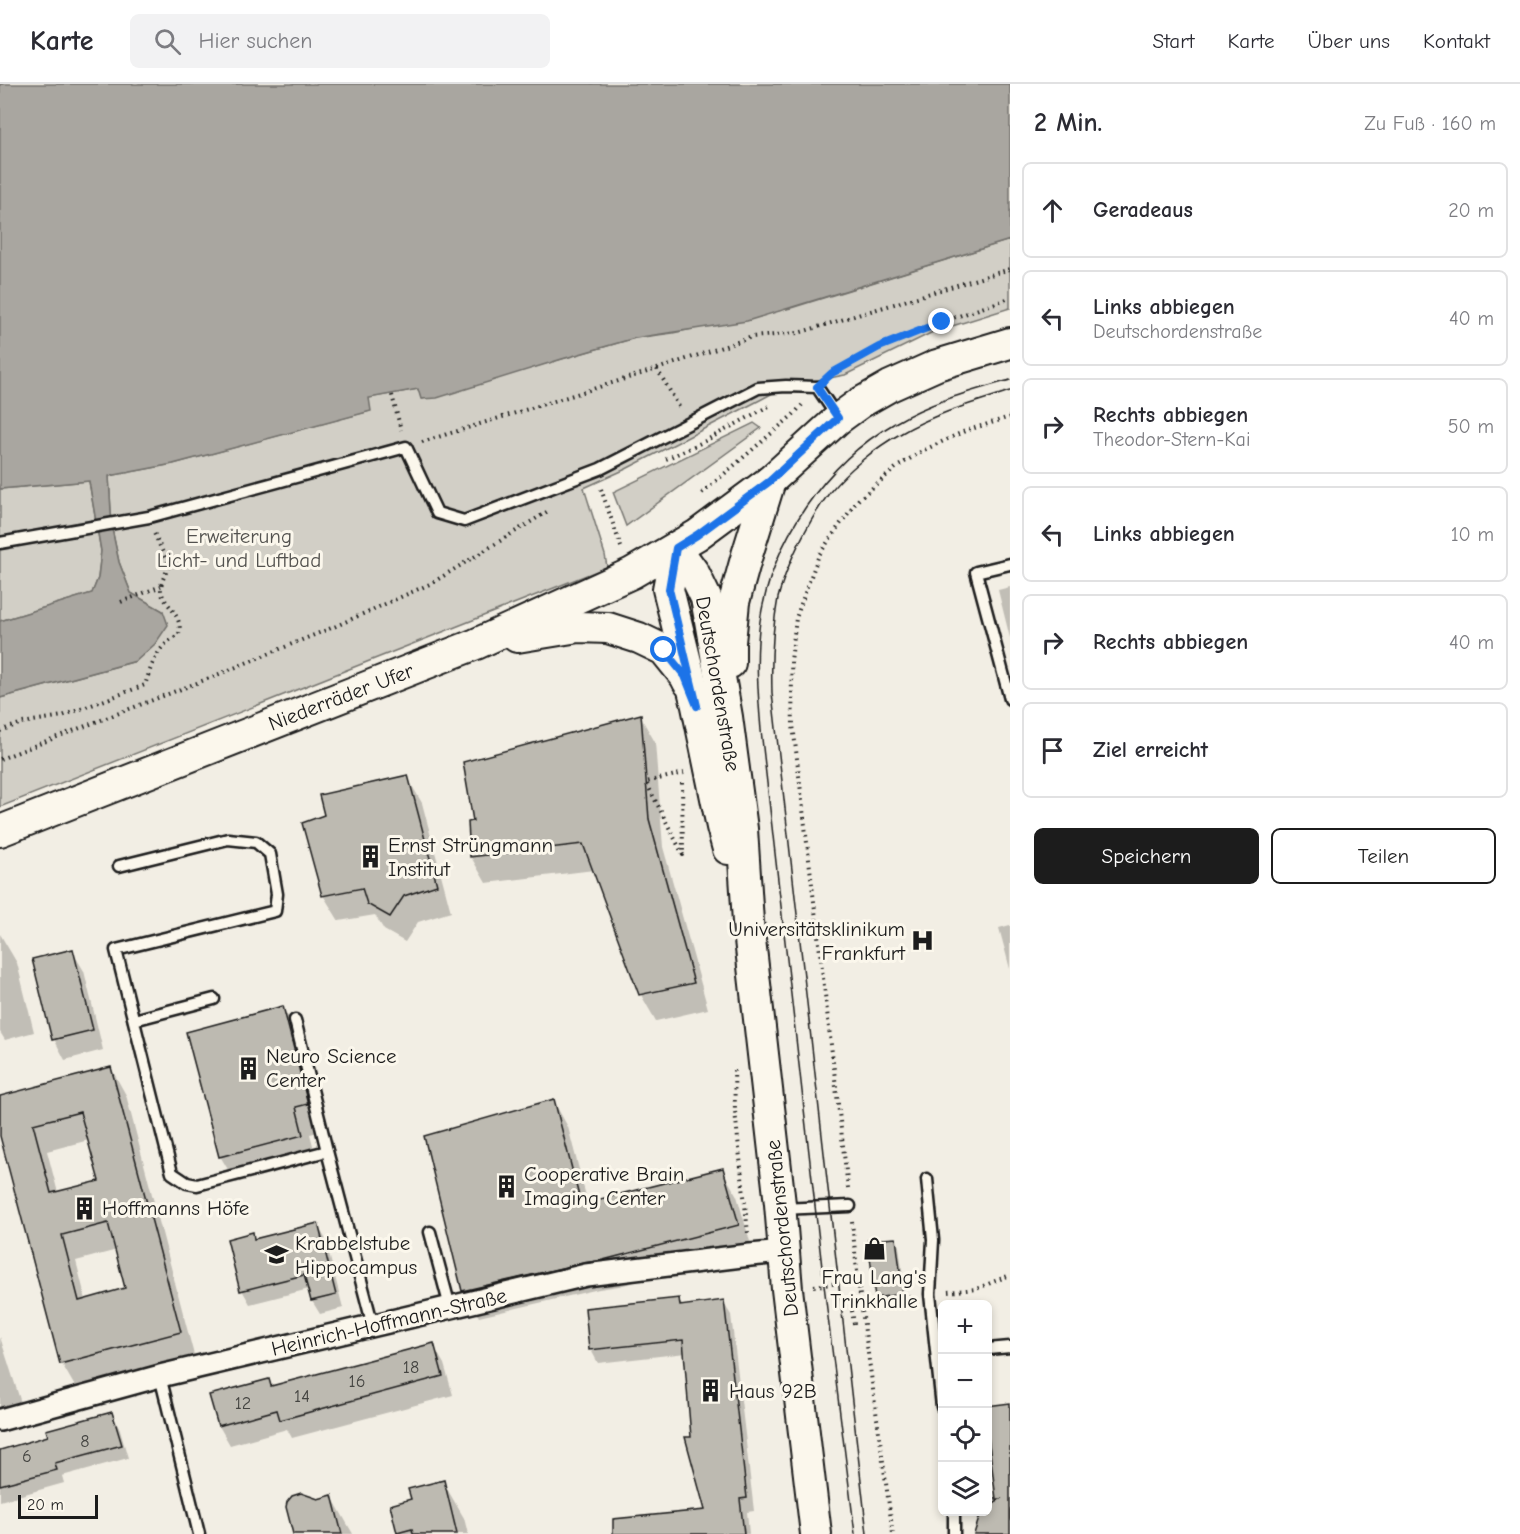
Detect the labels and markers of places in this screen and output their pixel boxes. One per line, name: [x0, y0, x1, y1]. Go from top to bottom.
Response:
place label: Ernst Strüngmann Institut: [388, 833, 553, 881]
building icon: Ernst Strüngmann Institut: [357, 844, 383, 870]
place label: Universitätsklinikum Frankfurt: [728, 917, 906, 965]
hospital icon: Universitätsklinikum Frankfurt: [910, 928, 936, 954]
place label: Neuro Science Center: [266, 1044, 396, 1092]
building icon: Neuro Science Center: [235, 1055, 261, 1081]
place label: Cooperative Brain Imaging Center: [524, 1162, 684, 1210]
building icon: Cooperative Brain Imaging Center: [493, 1173, 519, 1199]
building icon: Hoffmanns Höfe: [71, 1195, 97, 1221]
place label: Hoffmanns Höfe: [102, 1196, 249, 1220]
place label: Krabbelstube Hippocampus: [295, 1231, 417, 1279]
shop icon: Frau Lang's Trinkhalle: [861, 1236, 887, 1262]
school or university icon: Krabbelstube Hippocampus: [264, 1242, 290, 1268]
place label: Frau Lang's Trinkhalle: [821, 1265, 927, 1313]
building icon: Haus 92B: [698, 1378, 724, 1404]
place label: Haus 92B: [729, 1379, 817, 1403]

